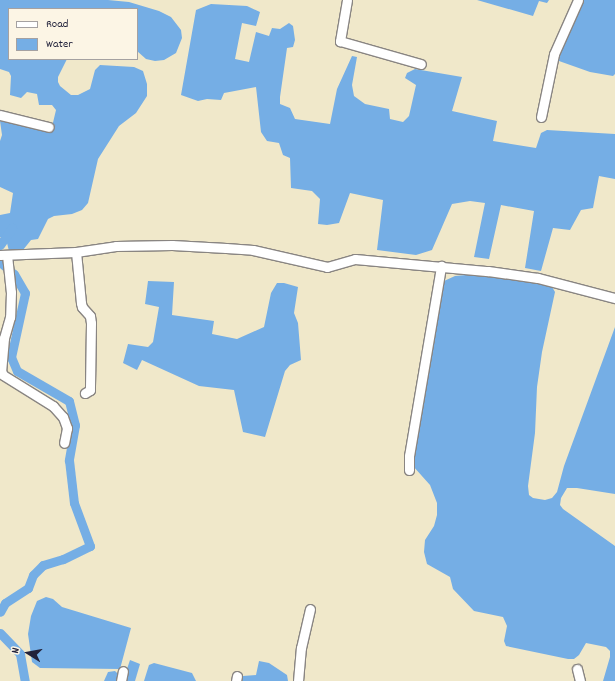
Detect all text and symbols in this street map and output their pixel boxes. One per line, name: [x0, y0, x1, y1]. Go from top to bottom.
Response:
legend: [8, 8, 138, 60]
text: Road: [46, 16, 68, 33]
text: Water: [46, 36, 73, 53]
north arrow: [8, 633, 48, 673]
text: N: [8, 647, 25, 655]

